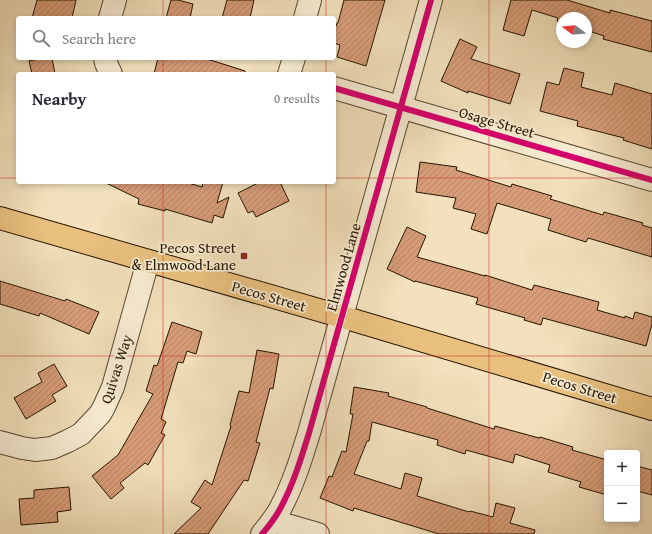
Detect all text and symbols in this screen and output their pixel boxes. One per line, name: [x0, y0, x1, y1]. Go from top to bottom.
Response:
north arrow: [556, 12, 592, 48]
search box: [16, 16, 336, 60]
icon: search: [30, 27, 52, 49]
text: Search here: [62, 28, 136, 49]
text: Nearby: [32, 86, 86, 111]
text: 0 results: [274, 89, 320, 108]
street label: Osage Street: [457, 101, 538, 143]
street label: Elmwood Lane: [320, 220, 366, 314]
place label: Pecos Street & Elmwood Lane: [132, 237, 237, 275]
marker: Pecos Street & Elmwood Lane: [239, 251, 249, 261]
street label: Pecos Street: [229, 275, 309, 317]
street label: Quivas Way: [95, 331, 137, 406]
street label: Pecos Street: [540, 366, 620, 408]
map controls: [604, 450, 640, 522]
button: +: [604, 450, 640, 486]
button: −: [604, 486, 640, 522]

